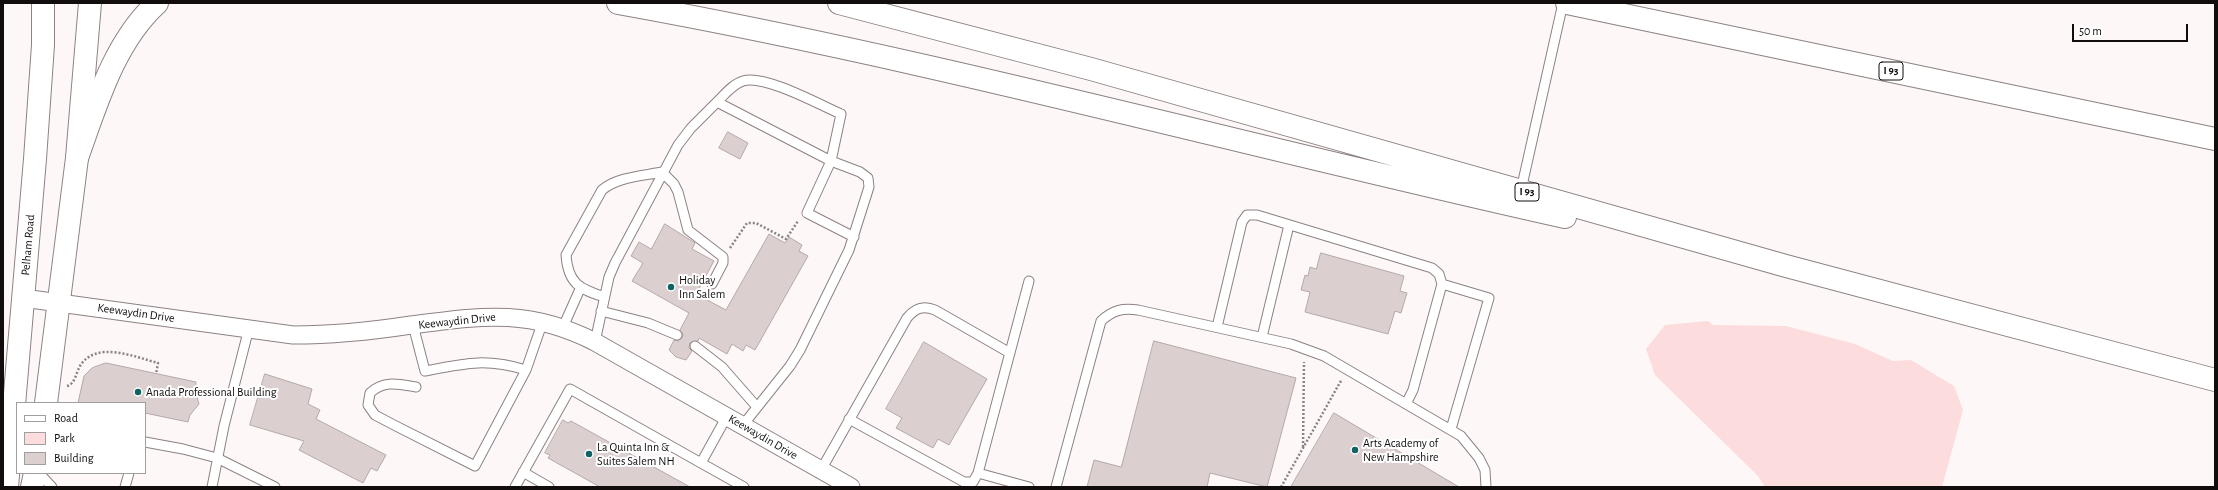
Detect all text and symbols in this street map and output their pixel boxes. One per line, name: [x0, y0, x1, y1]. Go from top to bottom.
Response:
scale bar: [2074, 16, 2190, 42]
text: 50 m: [2079, 25, 2102, 37]
road number: I 93: [1879, 62, 1903, 80]
road number: I 93: [1515, 183, 1539, 201]
street label: Pelham Road: [18, 214, 38, 276]
place label: Holiday Inn Salem: [679, 273, 725, 301]
marker: Holiday Inn Salem: [666, 282, 676, 292]
street label: Keewaydin Drive: [96, 300, 176, 326]
street label: Keewaydin Drive: [418, 310, 496, 332]
place label: Anada Professional Building: [146, 385, 277, 399]
marker: Anada Professional Building: [133, 387, 143, 397]
legend: [16, 402, 146, 474]
street label: Keewaydin Drive: [726, 411, 800, 463]
text: Road: [54, 412, 78, 424]
text: Park: [54, 432, 75, 444]
place label: Arts Academy of New Hampshire: [1363, 436, 1439, 464]
place label: La Quinta Inn & Suites Salem NH: [597, 440, 675, 468]
marker: Arts Academy of New Hampshire: [1350, 445, 1360, 455]
marker: La Quinta Inn & Suites Salem NH: [584, 449, 594, 459]
text: Building: [54, 452, 94, 464]

